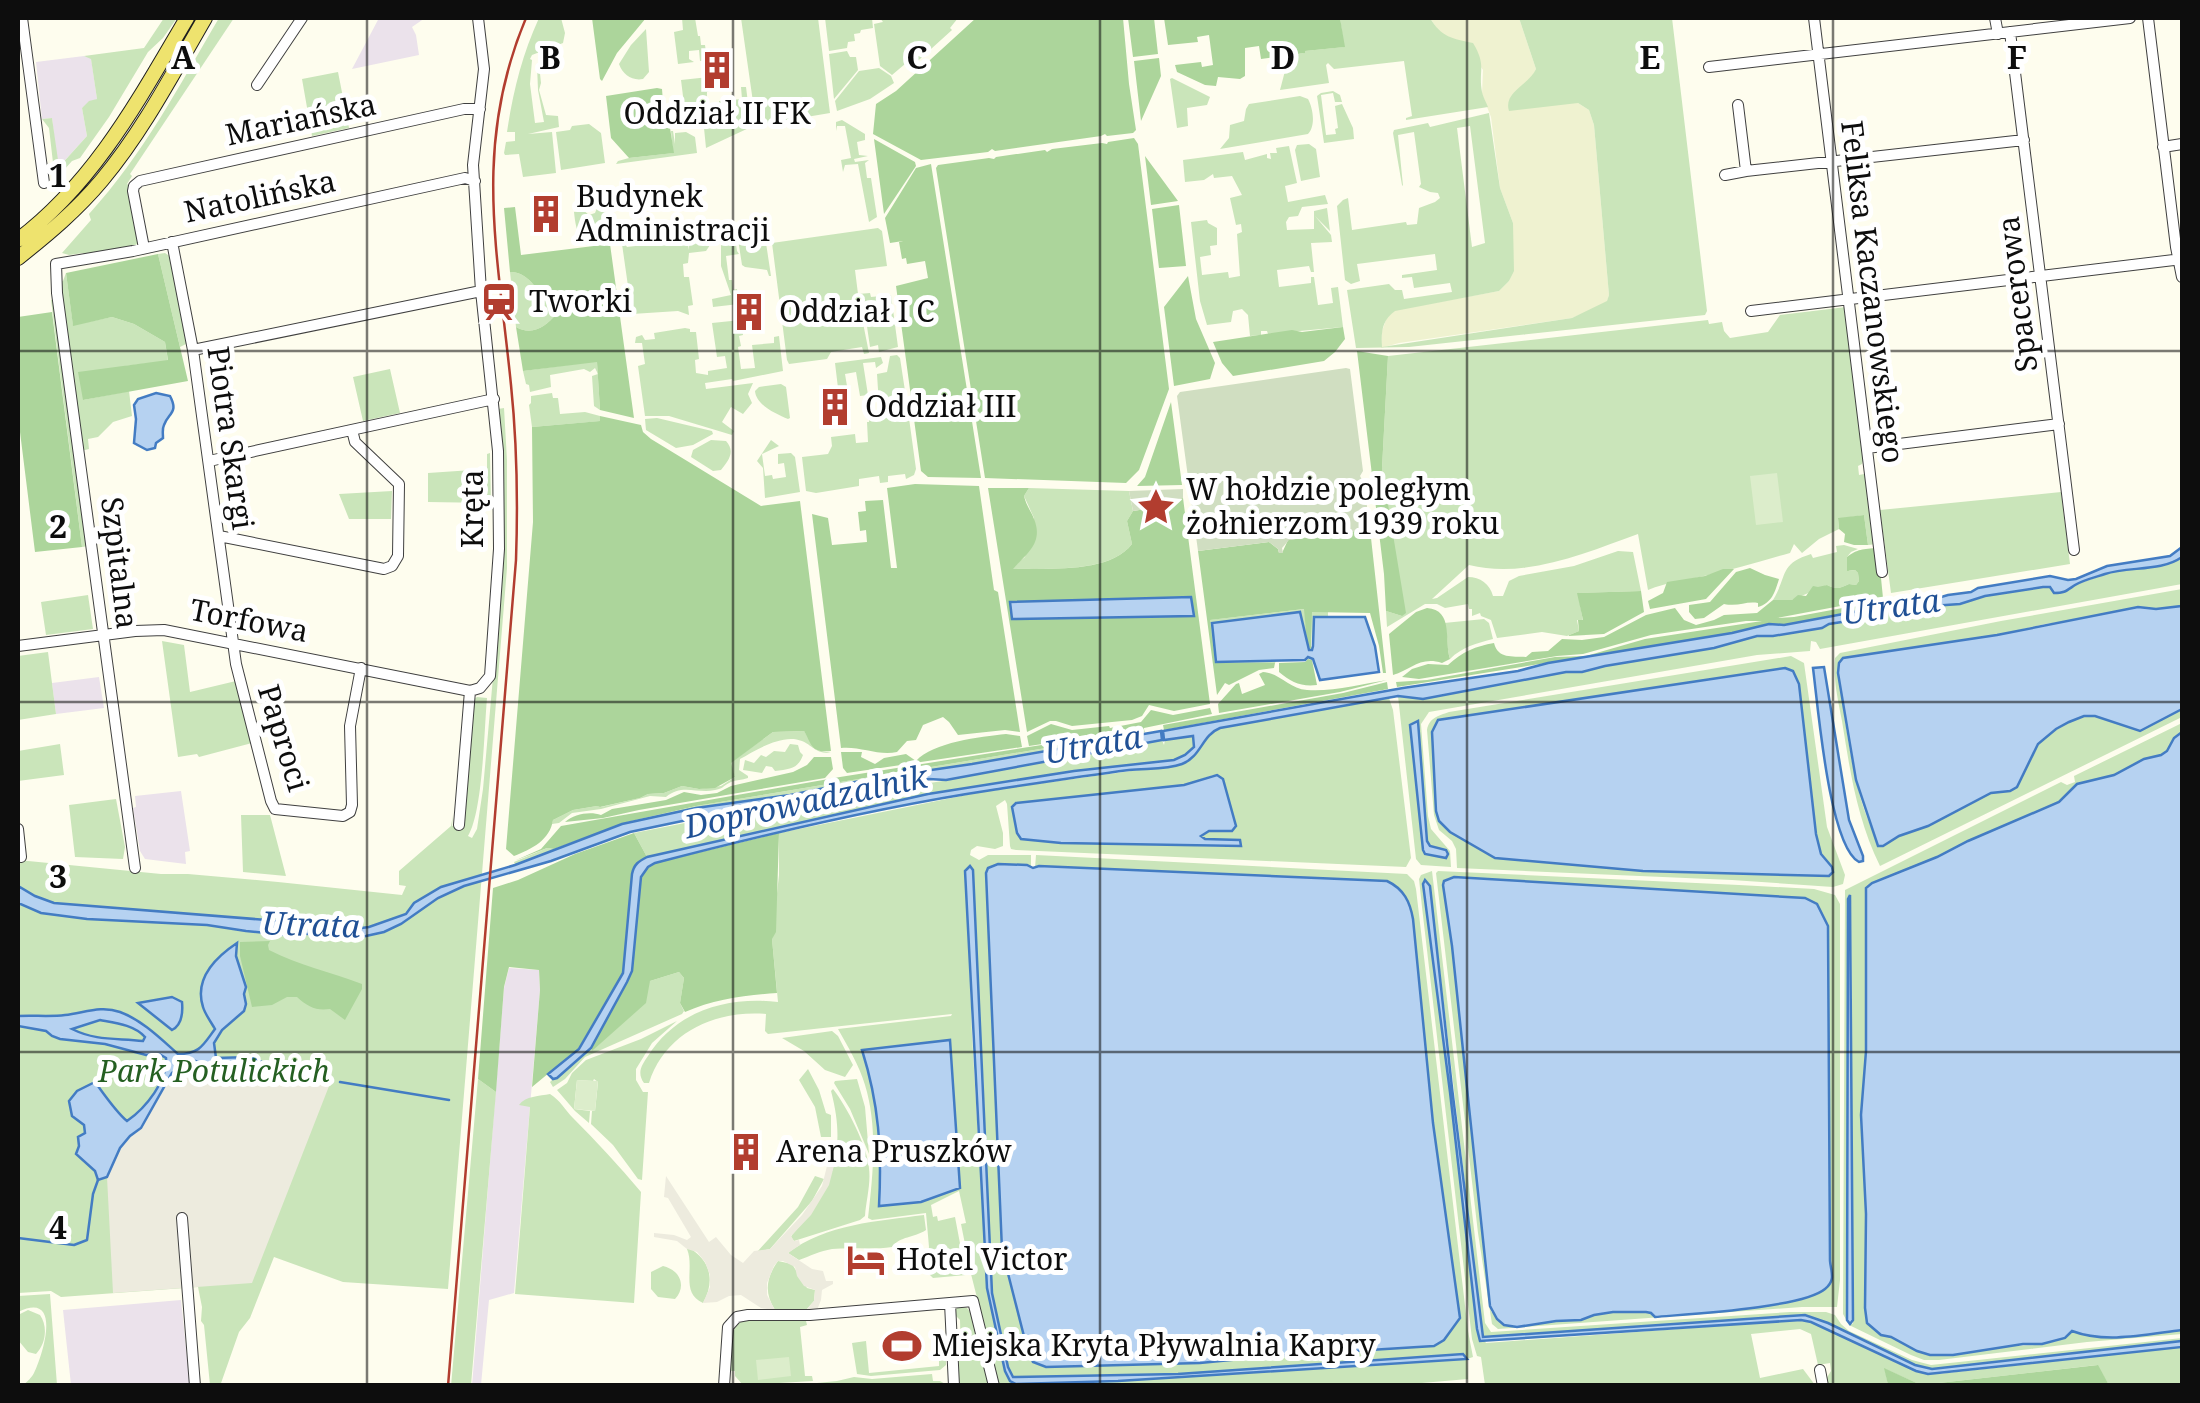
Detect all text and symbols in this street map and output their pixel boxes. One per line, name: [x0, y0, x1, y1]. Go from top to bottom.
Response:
text: A: [171, 35, 196, 78]
text: B: [539, 35, 561, 78]
text: C: [906, 35, 928, 78]
text: D: [1271, 35, 1295, 78]
text: E: [1640, 35, 1660, 78]
text: F: [2007, 35, 2027, 78]
building icon: Oddział II FK: [696, 49, 738, 91]
street label: Mariańska: [222, 83, 380, 154]
place label: Oddział II FK: [624, 92, 811, 133]
street label: Feliksa Kaczanowskiego: [1832, 118, 1915, 465]
text: 1: [49, 153, 67, 196]
street label: Natolińska: [180, 159, 339, 232]
place label: Budynek Administracji: [576, 175, 770, 250]
building icon: Budynek Administracji: [525, 193, 567, 235]
street label: Spacerowa: [1987, 214, 2046, 374]
place label: Tworki: [529, 280, 632, 321]
station icon: Tworki: [478, 281, 520, 323]
place label: Oddział I C: [779, 290, 935, 331]
building icon: Oddział I C: [728, 291, 770, 333]
street label: Piotra Skargi: [198, 344, 265, 532]
place label: Oddział III: [865, 385, 1016, 426]
building icon: Oddział III: [814, 386, 856, 428]
place label: W hołdzie poległym żołnierzom 1939 roku: [1186, 468, 1499, 543]
street label: Kręta: [451, 470, 492, 548]
place icon: W hołdzie poległym żołnierzom 1939 roku: [1135, 486, 1177, 528]
street label: Szpitalna: [92, 494, 149, 631]
text: 2: [49, 504, 67, 547]
water label: Utrata: [1839, 577, 1943, 634]
street label: Torfowa: [187, 588, 312, 651]
street label: Paproci: [249, 679, 320, 796]
water label: Utrata: [1041, 714, 1145, 773]
water label: Doprowadzalnik: [679, 753, 933, 848]
text: 3: [49, 854, 67, 897]
water label: Utrata: [261, 900, 361, 947]
park label: Park Potulickich: [97, 1050, 330, 1091]
place label: Arena Pruszków: [776, 1130, 1012, 1171]
building icon: Arena Pruszków: [725, 1131, 767, 1173]
text: 4: [49, 1205, 67, 1248]
place label: Hotel Victor: [896, 1238, 1067, 1279]
hotel icon: Hotel Victor: [845, 1239, 887, 1281]
place label: Miejska Kryta Pływalnia Kapry: [932, 1324, 1376, 1365]
sports icon: Miejska Kryta Pływalnia Kapry: [881, 1325, 923, 1367]

